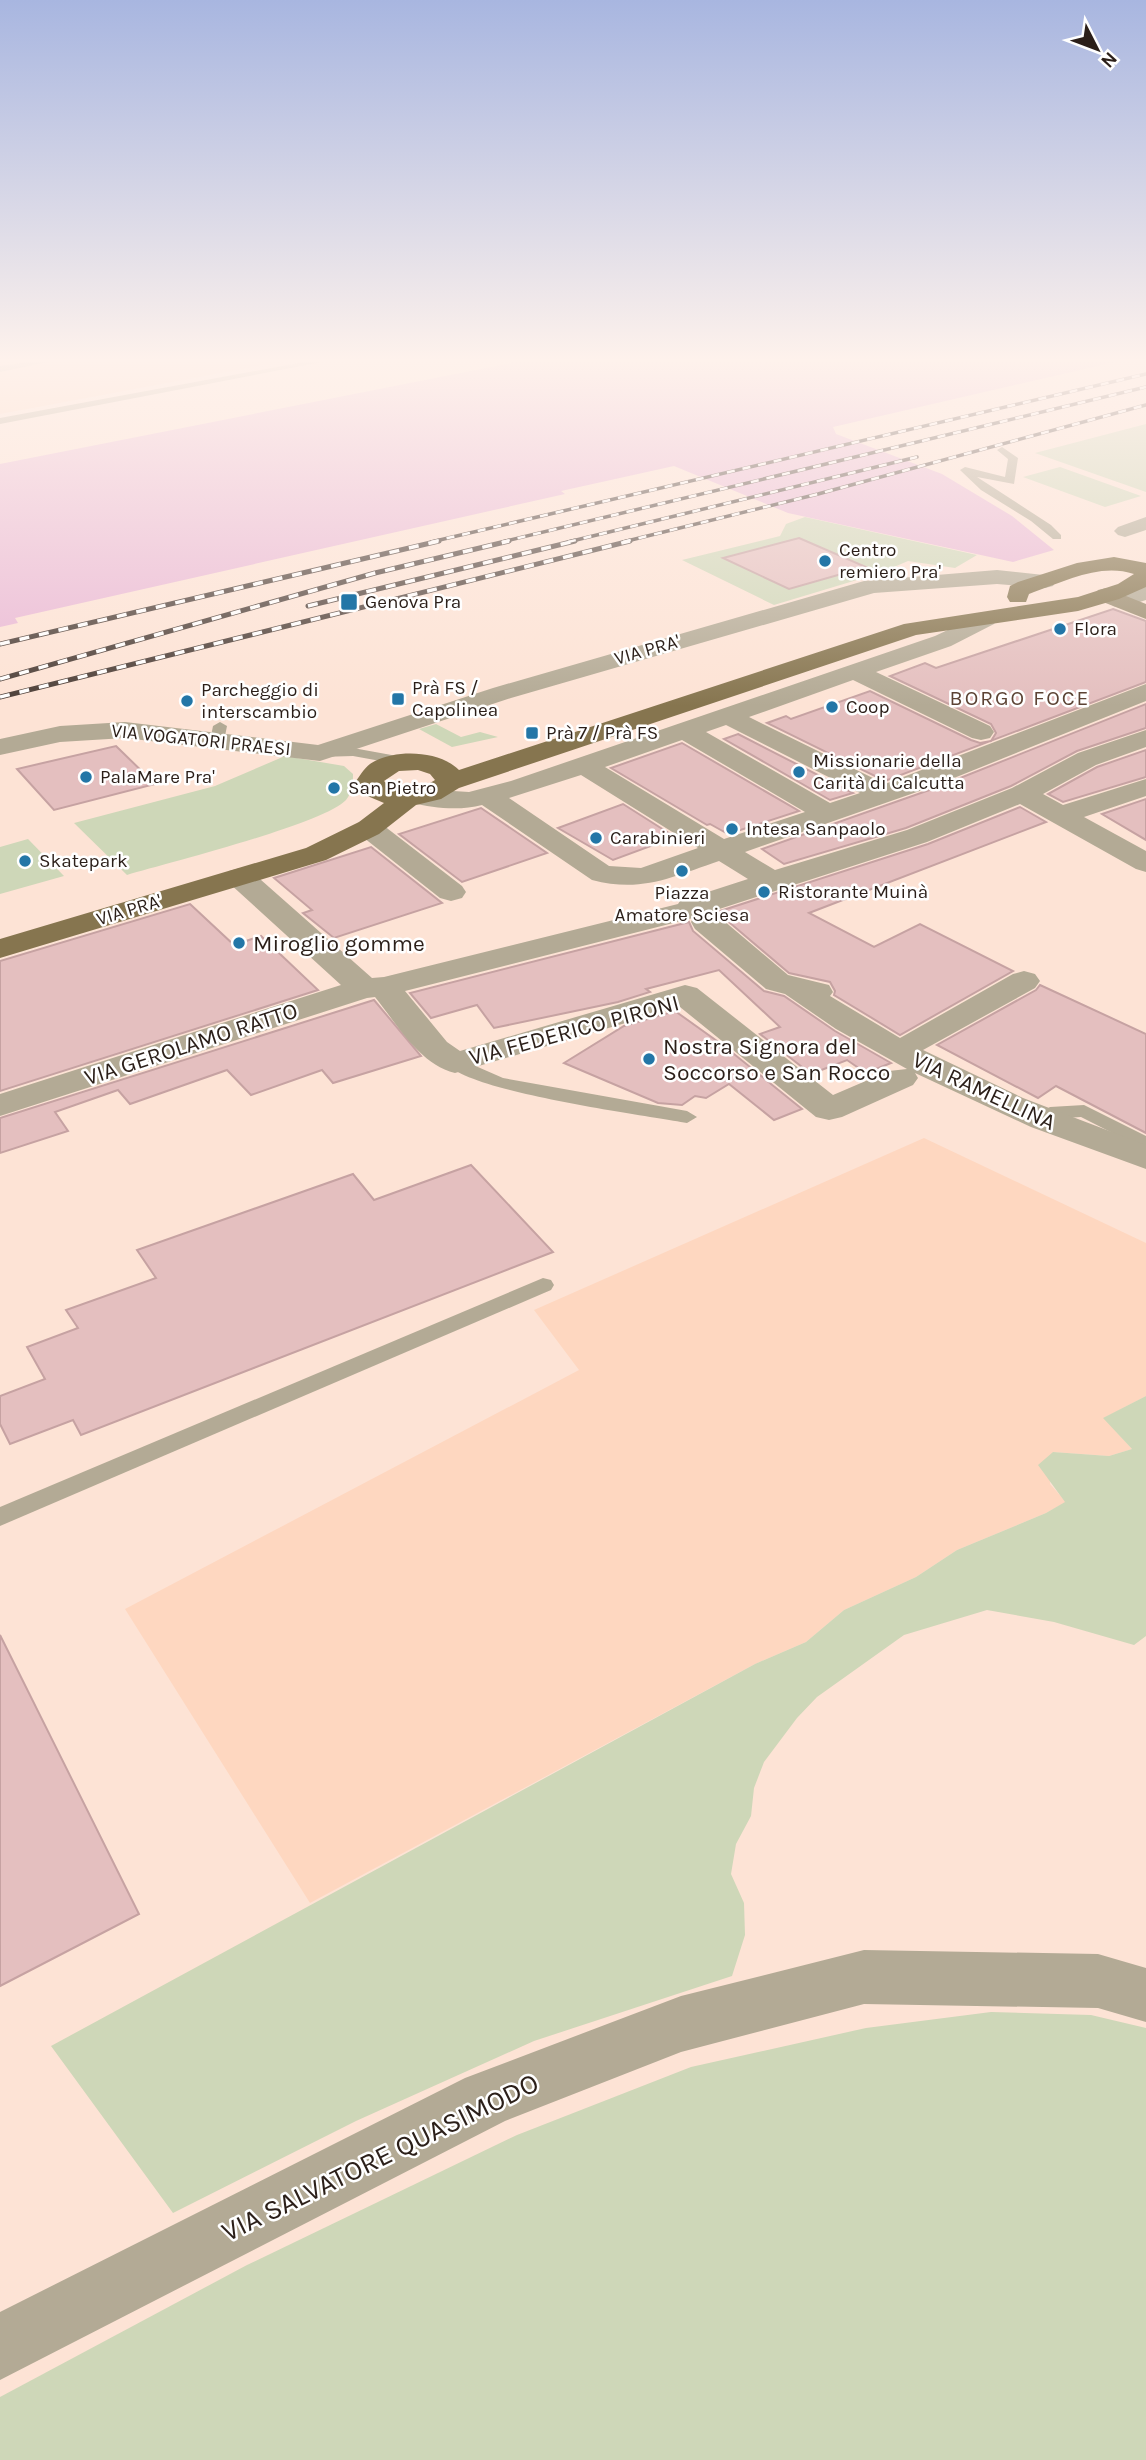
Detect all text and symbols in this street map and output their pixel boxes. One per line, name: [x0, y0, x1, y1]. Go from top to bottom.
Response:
north arrow: [1062, 14, 1132, 84]
text: N: [1096, 47, 1122, 72]
place label: Centro remiero Pra': [839, 539, 941, 583]
marker: Centro remiero Pra': [817, 553, 833, 569]
place label: Genova Pra: [365, 591, 461, 613]
marker: Genova Pra: [339, 592, 359, 612]
place label: Flora: [1074, 618, 1117, 640]
marker: Flora: [1052, 621, 1068, 637]
street label: VIA PRA': [612, 630, 683, 670]
place label: Prà FS / Capolinea: [412, 677, 498, 721]
place label: Parcheggio di interscambio: [201, 679, 319, 723]
district label: BORGO FOCE: [950, 686, 1090, 710]
marker: Prà FS / Capolinea: [390, 691, 406, 707]
marker: Parcheggio di interscambio: [179, 693, 195, 709]
place label: Coop: [846, 696, 890, 718]
marker: Coop: [824, 699, 840, 715]
street label: VIA VOGATORI PRAESI: [110, 720, 292, 760]
place label: Prà 7 / Prà FS: [546, 722, 658, 744]
marker: Prà 7 / Prà FS: [524, 725, 540, 741]
place label: Missionarie della Carità di Calcutta: [813, 750, 965, 794]
marker: Missionarie della Carità di Calcutta: [791, 764, 807, 780]
place label: PalaMare Pra': [100, 766, 215, 788]
marker: PalaMare Pra': [78, 769, 94, 785]
place label: San Pietro: [348, 777, 436, 799]
marker: San Pietro: [326, 780, 342, 796]
place label: Intesa Sanpaolo: [746, 818, 886, 840]
marker: Intesa Sanpaolo: [724, 821, 740, 837]
place label: Carabinieri: [610, 827, 706, 849]
marker: Carabinieri: [588, 830, 604, 846]
place label: Skatepark: [39, 850, 128, 872]
marker: Skatepark: [17, 853, 33, 869]
marker: Piazza Amatore Sciesa: [674, 863, 690, 879]
place label: Ristorante Muinà: [778, 881, 928, 903]
place label: Piazza Amatore Sciesa: [615, 882, 749, 926]
marker: Ristorante Muinà: [756, 884, 772, 900]
street label: VIA PRA': [94, 890, 165, 930]
place label: Miroglio gomme: [253, 930, 425, 957]
marker: Miroglio gomme: [231, 935, 247, 951]
street label: VIA FEDERICO PIRONI: [466, 989, 682, 1071]
street label: VIA GEROLAMO RATTO: [81, 997, 301, 1091]
place label: Nostra Signora del Soccorso e San Rocco: [663, 1033, 890, 1086]
street label: VIA RAMELLINA: [908, 1046, 1060, 1136]
marker: Nostra Signora del Soccorso e San Rocco: [641, 1051, 657, 1067]
street label: VIA SALVATORE QUASIMODO: [216, 2066, 544, 2248]

